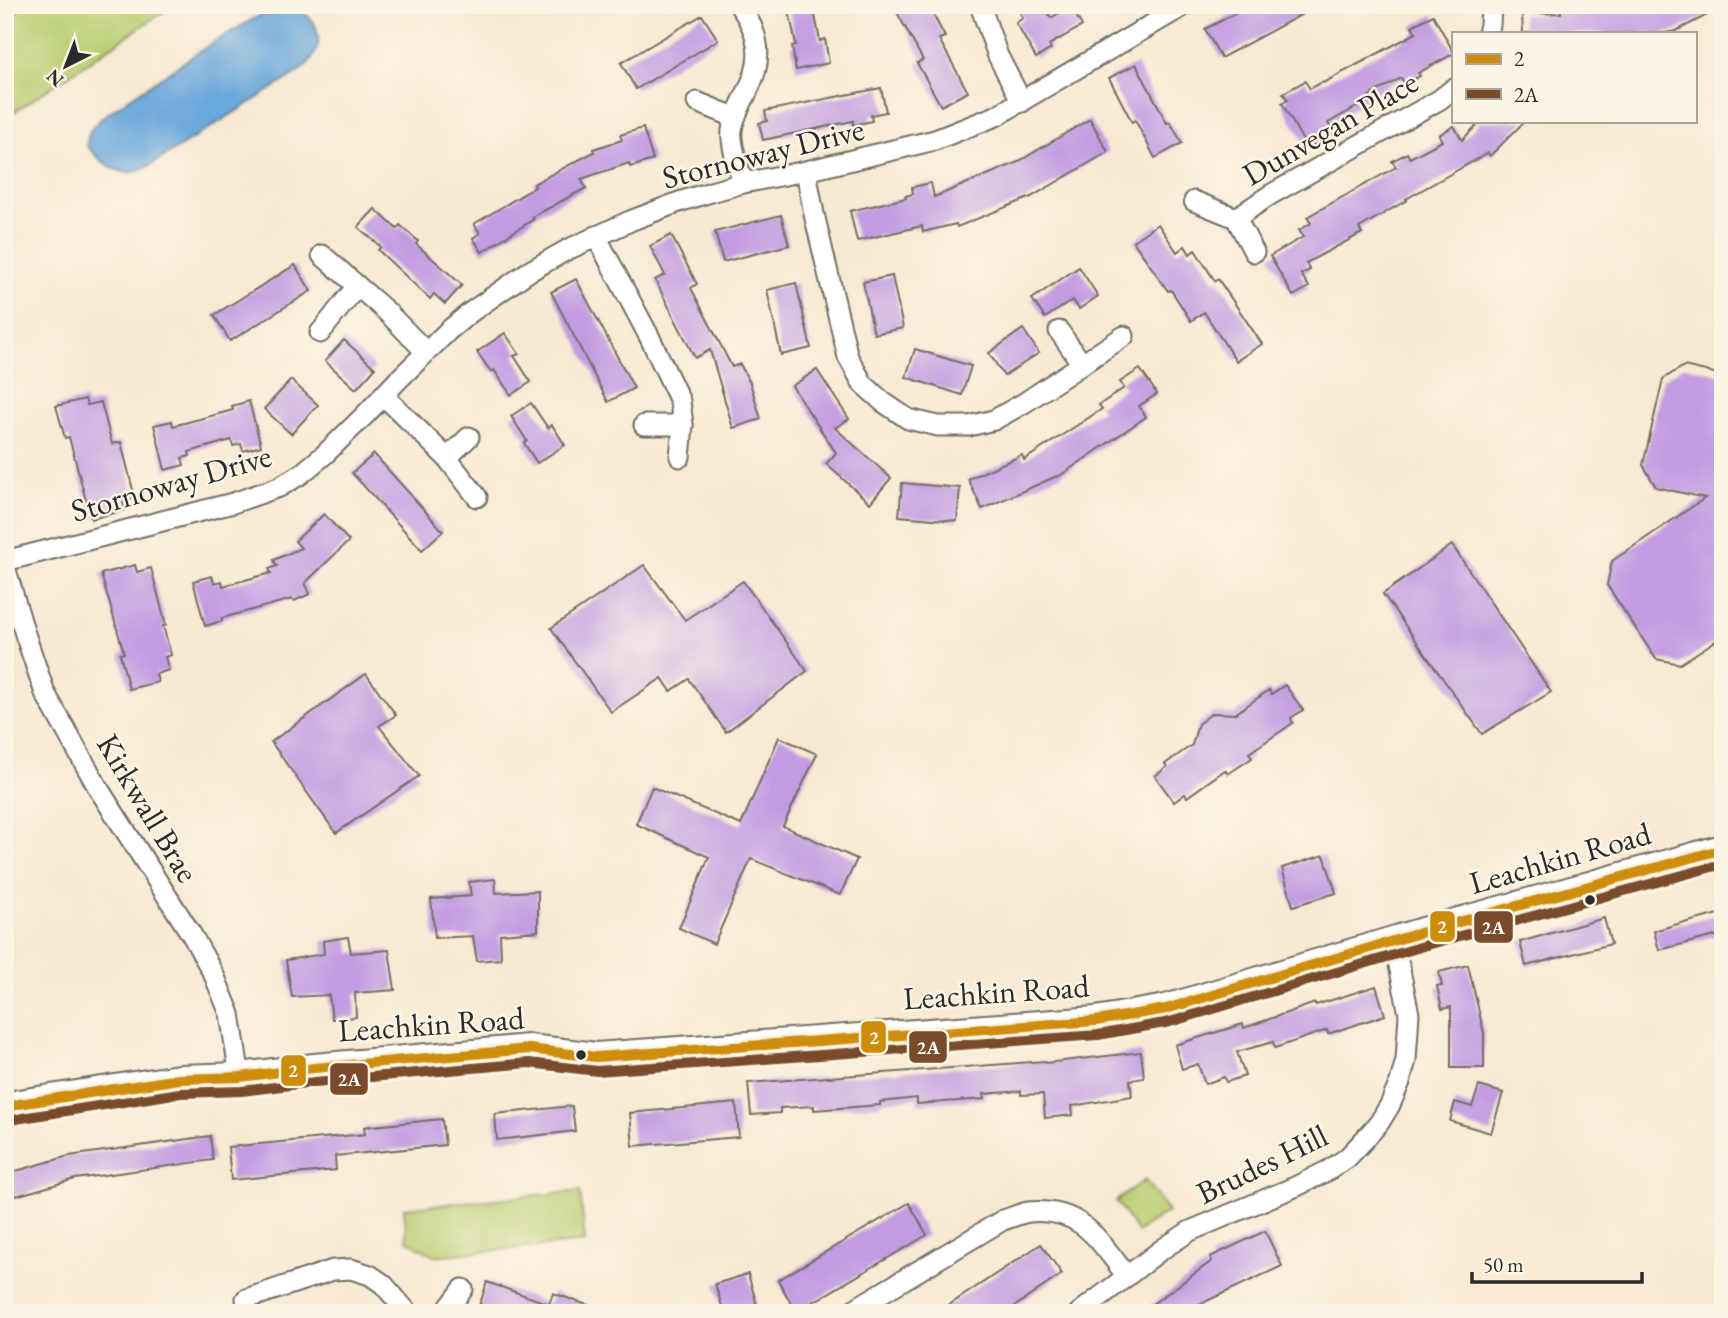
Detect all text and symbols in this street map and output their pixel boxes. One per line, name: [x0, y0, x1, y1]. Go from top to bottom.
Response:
north arrow: [32, 32, 102, 102]
legend: [1452, 32, 1696, 122]
text: 2: [1514, 45, 1524, 72]
street label: Dunvegan Place: [1235, 61, 1425, 195]
text: N: [40, 63, 69, 93]
text: 2A: [1514, 81, 1539, 108]
street label: Stornoway Drive: [658, 108, 868, 198]
street label: Stornoway Drive: [66, 434, 276, 532]
street label: Kirkwall Brae: [87, 726, 209, 890]
street label: Leachkin Road: [1465, 812, 1656, 904]
unlabelled marker: [1583, 893, 1597, 907]
line badge: 2: [1429, 910, 1456, 943]
line badge: 2A: [1473, 910, 1514, 944]
text: 2: [1437, 914, 1447, 939]
text: 2A: [1481, 915, 1505, 940]
street label: Leachkin Road: [901, 964, 1091, 1019]
street label: Leachkin Road: [336, 996, 526, 1051]
line badge: 2: [860, 1020, 887, 1054]
text: 2: [869, 1025, 879, 1050]
line badge: 2A: [908, 1030, 948, 1064]
text: 2A: [916, 1035, 940, 1060]
unlabelled marker: [574, 1048, 588, 1062]
line badge: 2: [280, 1054, 307, 1087]
text: 2: [288, 1058, 298, 1083]
line badge: 2A: [329, 1062, 369, 1096]
text: 2A: [337, 1067, 361, 1092]
street label: Brudes Hill: [1189, 1114, 1335, 1214]
scale bar: [1472, 1241, 1642, 1285]
text: 50 m: [1483, 1251, 1524, 1278]

